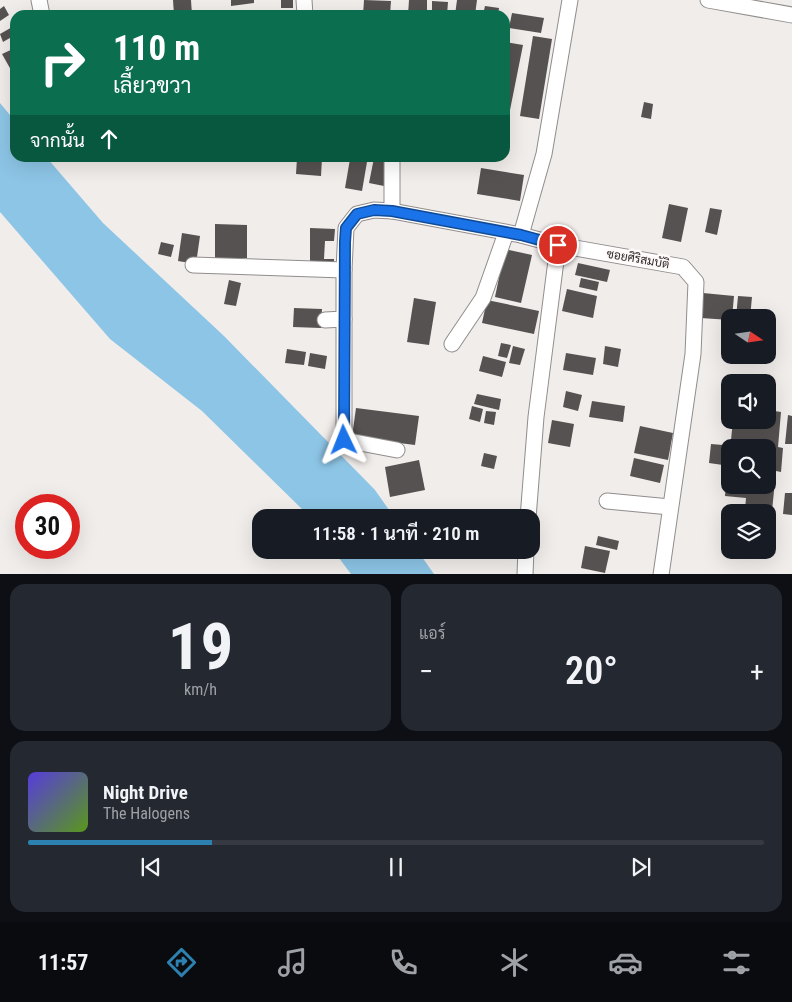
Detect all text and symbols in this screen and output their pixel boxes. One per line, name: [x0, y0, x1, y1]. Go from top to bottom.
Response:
text: 110 m: [113, 28, 200, 69]
icon: right: [30, 30, 95, 95]
text: เลี้ยวขวา: [113, 73, 191, 98]
icon: ahead: [95, 125, 123, 153]
text: จากนั้น: [30, 129, 85, 152]
pin: [537, 224, 579, 266]
icon: arrive: [544, 231, 572, 259]
street label: ซอยศิริสมบัติ: [605, 247, 671, 271]
north arrow: [721, 309, 776, 364]
map controls: [721, 309, 776, 559]
button: sound: [721, 374, 776, 429]
position arrow: [317, 413, 369, 465]
button: search: [721, 439, 776, 494]
speed limit sign: 30: [15, 494, 80, 559]
button: layers: [721, 504, 776, 559]
text: 11:58 · 1 นาที · 210 m: [313, 522, 479, 545]
text: 19: [168, 609, 233, 685]
text: แอร์: [419, 624, 445, 643]
text: 20°: [565, 649, 618, 693]
text: −: [419, 655, 433, 688]
text: +: [750, 655, 764, 688]
text: km/h: [184, 680, 217, 699]
text: Night Drive: [103, 781, 188, 804]
text: The Halogens: [103, 804, 190, 823]
icon: previous: [137, 853, 165, 881]
icon: pause: [382, 853, 410, 881]
icon: next: [627, 853, 655, 881]
icon: directions: [164, 945, 199, 980]
icon: music: [275, 945, 310, 980]
icon: phone: [386, 945, 421, 980]
icon: climate: [497, 945, 532, 980]
icon: car: [608, 945, 643, 980]
icon: filters: [719, 945, 754, 980]
text: 11:57: [38, 950, 88, 975]

